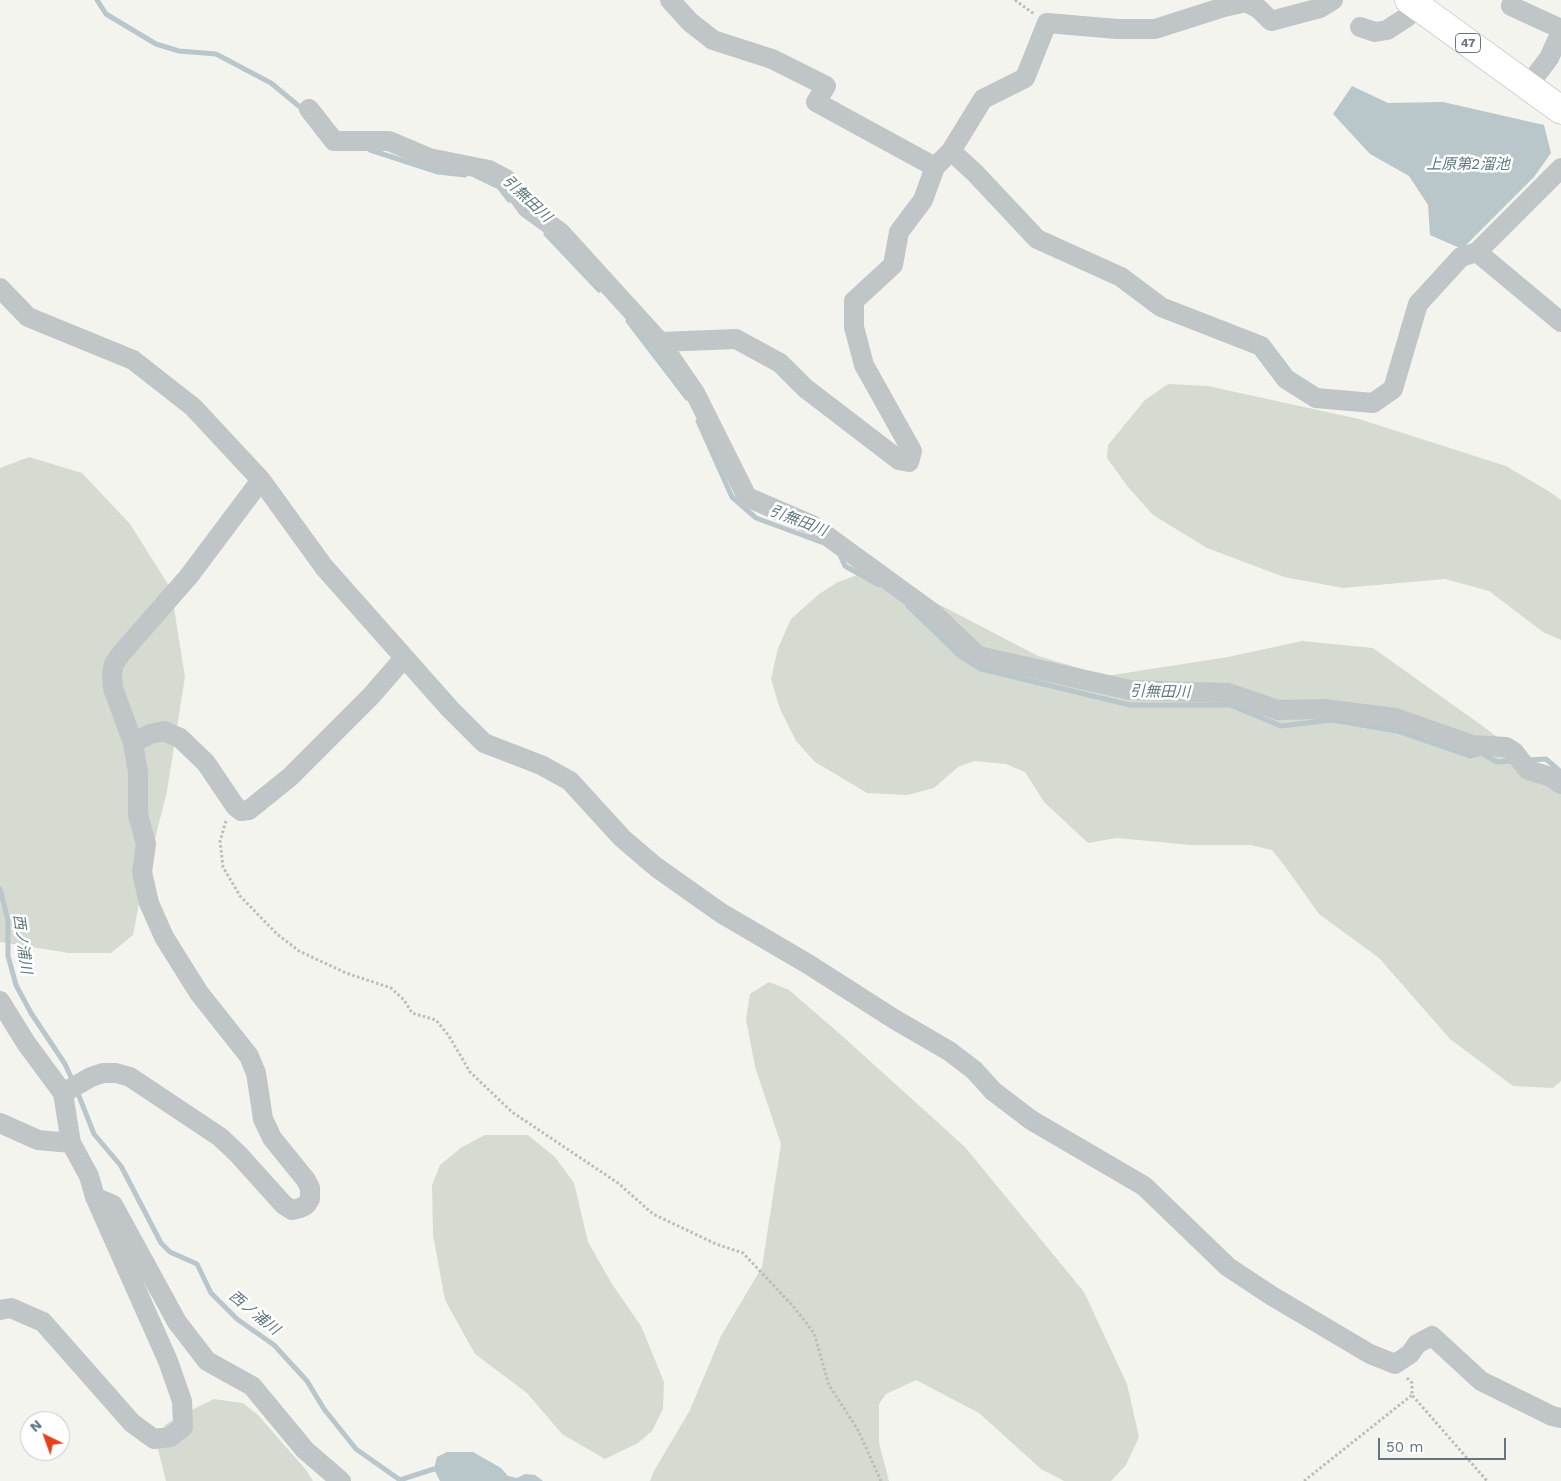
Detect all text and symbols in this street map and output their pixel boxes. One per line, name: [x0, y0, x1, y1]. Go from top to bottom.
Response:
road number: 47: [1456, 34, 1480, 52]
water label: 上原第2溜池: [1426, 156, 1510, 174]
water label: 引無田川: [499, 172, 555, 226]
water label: 引無田川: [767, 502, 829, 540]
water label: 引無田川: [1130, 682, 1190, 702]
water label: 西ノ浦川: [9, 913, 35, 975]
water label: 西ノ浦川: [225, 1287, 283, 1339]
north arrow: [20, 1411, 70, 1461]
text: N: [26, 1416, 45, 1435]
scale bar: [1381, 1428, 1508, 1460]
text: 50 m: [1386, 1438, 1423, 1456]

